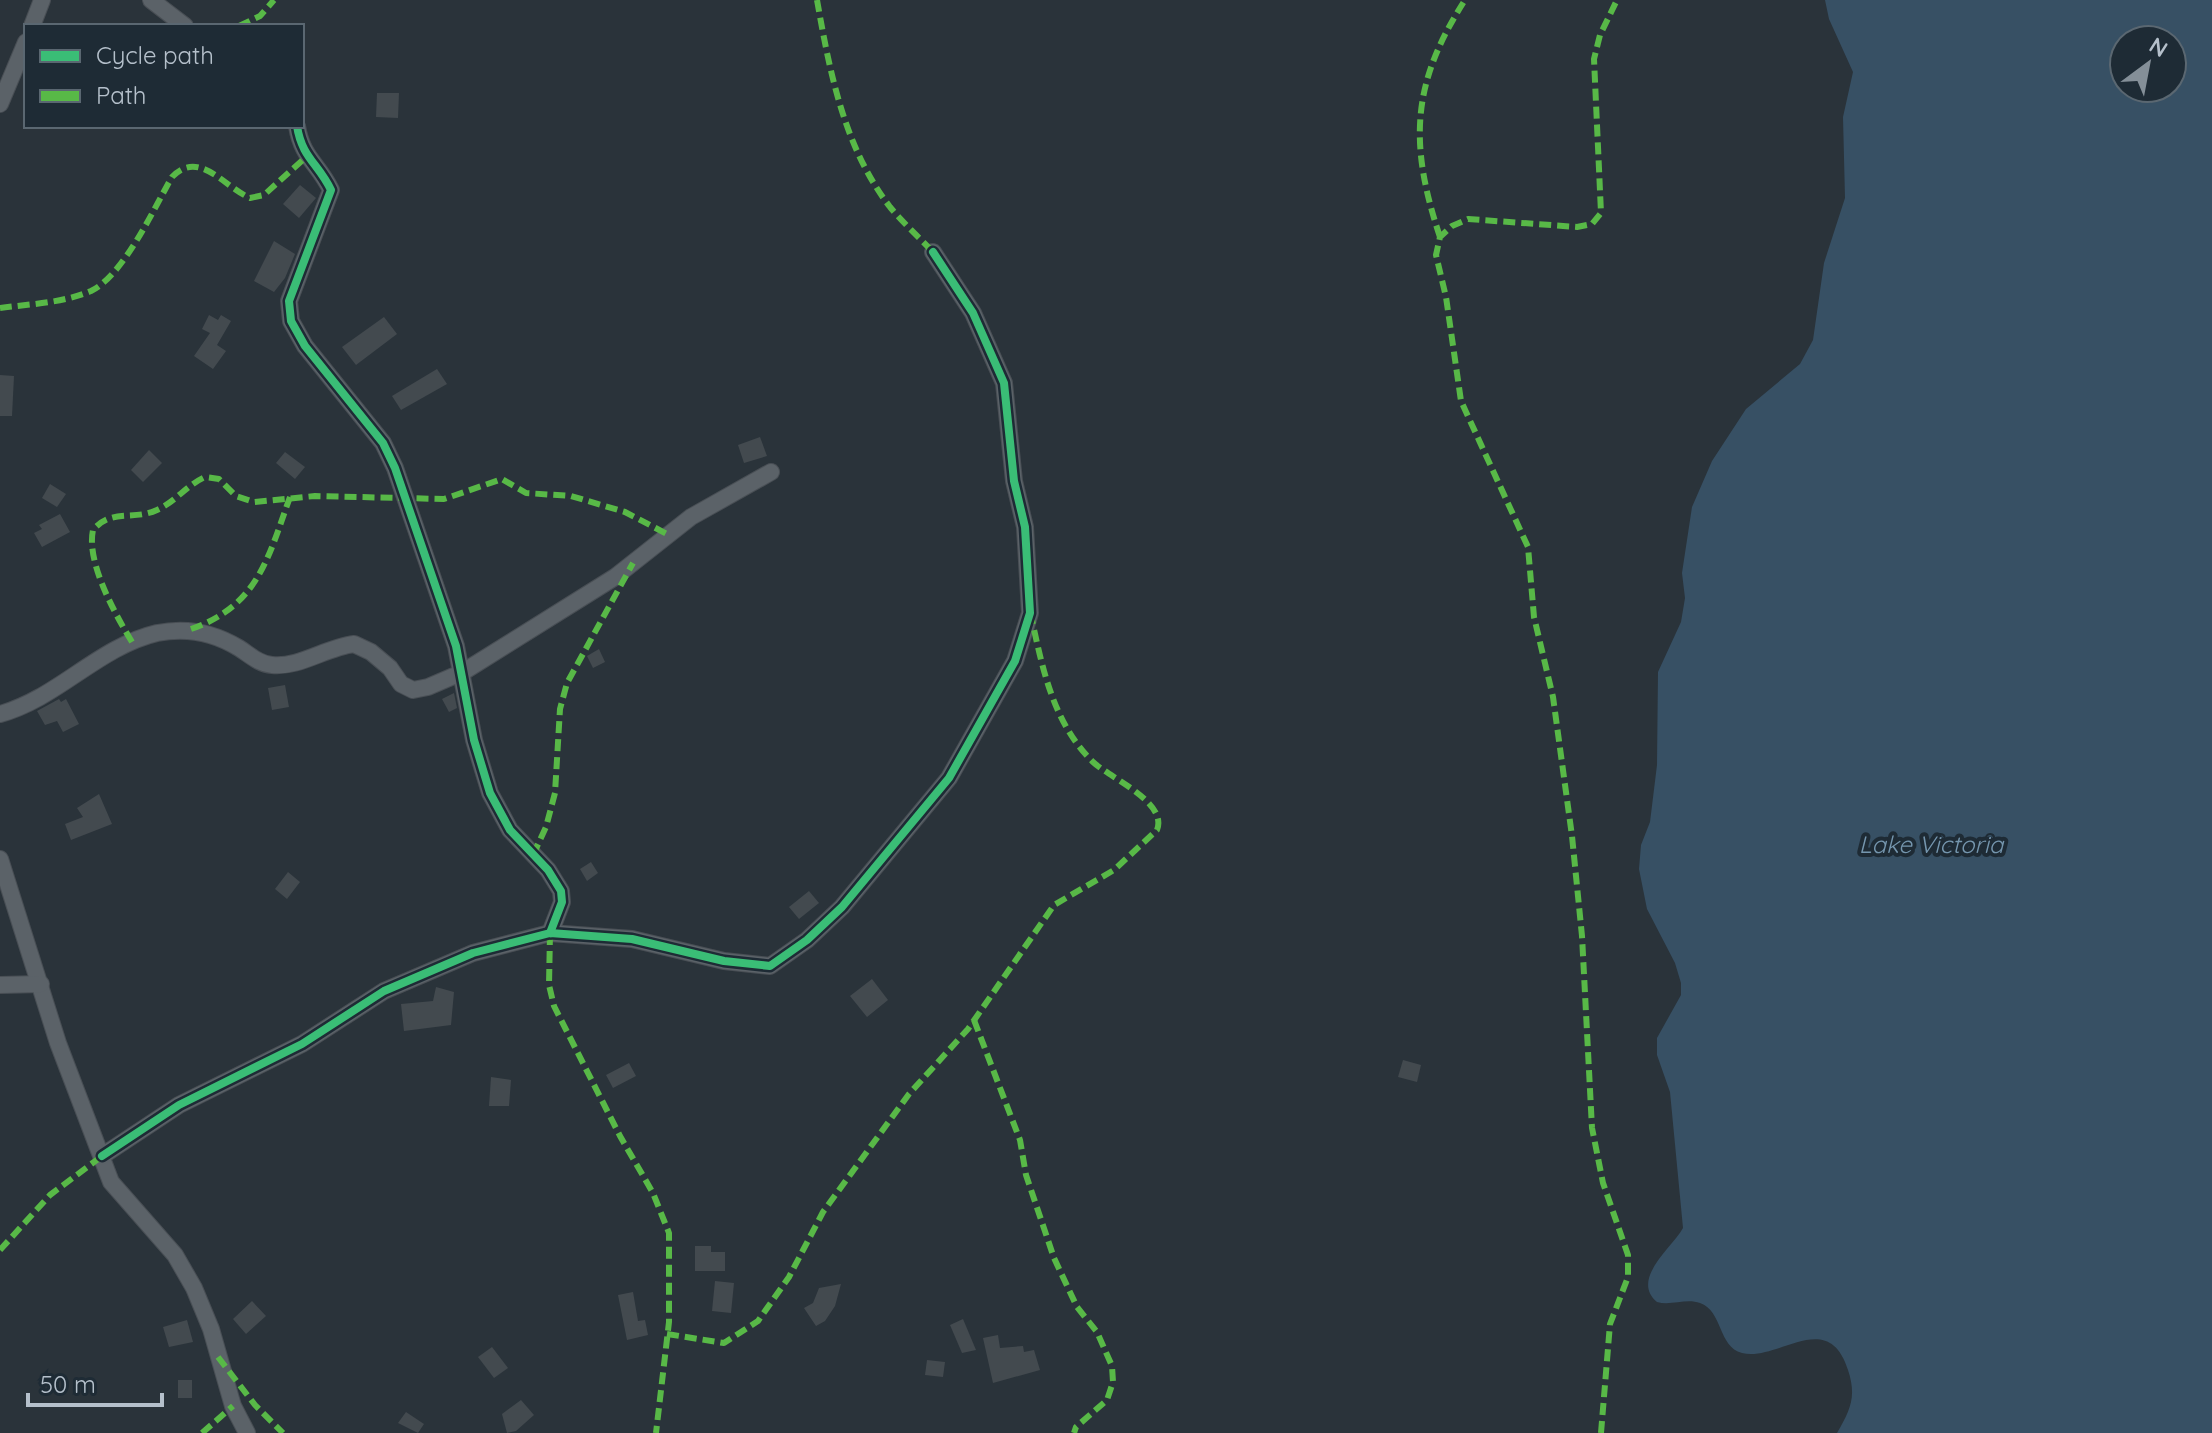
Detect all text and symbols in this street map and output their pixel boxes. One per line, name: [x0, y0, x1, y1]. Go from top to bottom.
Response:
legend: [24, 24, 304, 128]
north arrow: [2108, 24, 2188, 104]
text: N: [2144, 31, 2173, 63]
text: Cycle path: [96, 40, 214, 70]
text: Path: [96, 80, 147, 110]
water label: Lake Victoria: [1859, 829, 2005, 859]
scale bar: [28, 1357, 162, 1407]
text: 50 m: [40, 1369, 96, 1399]

